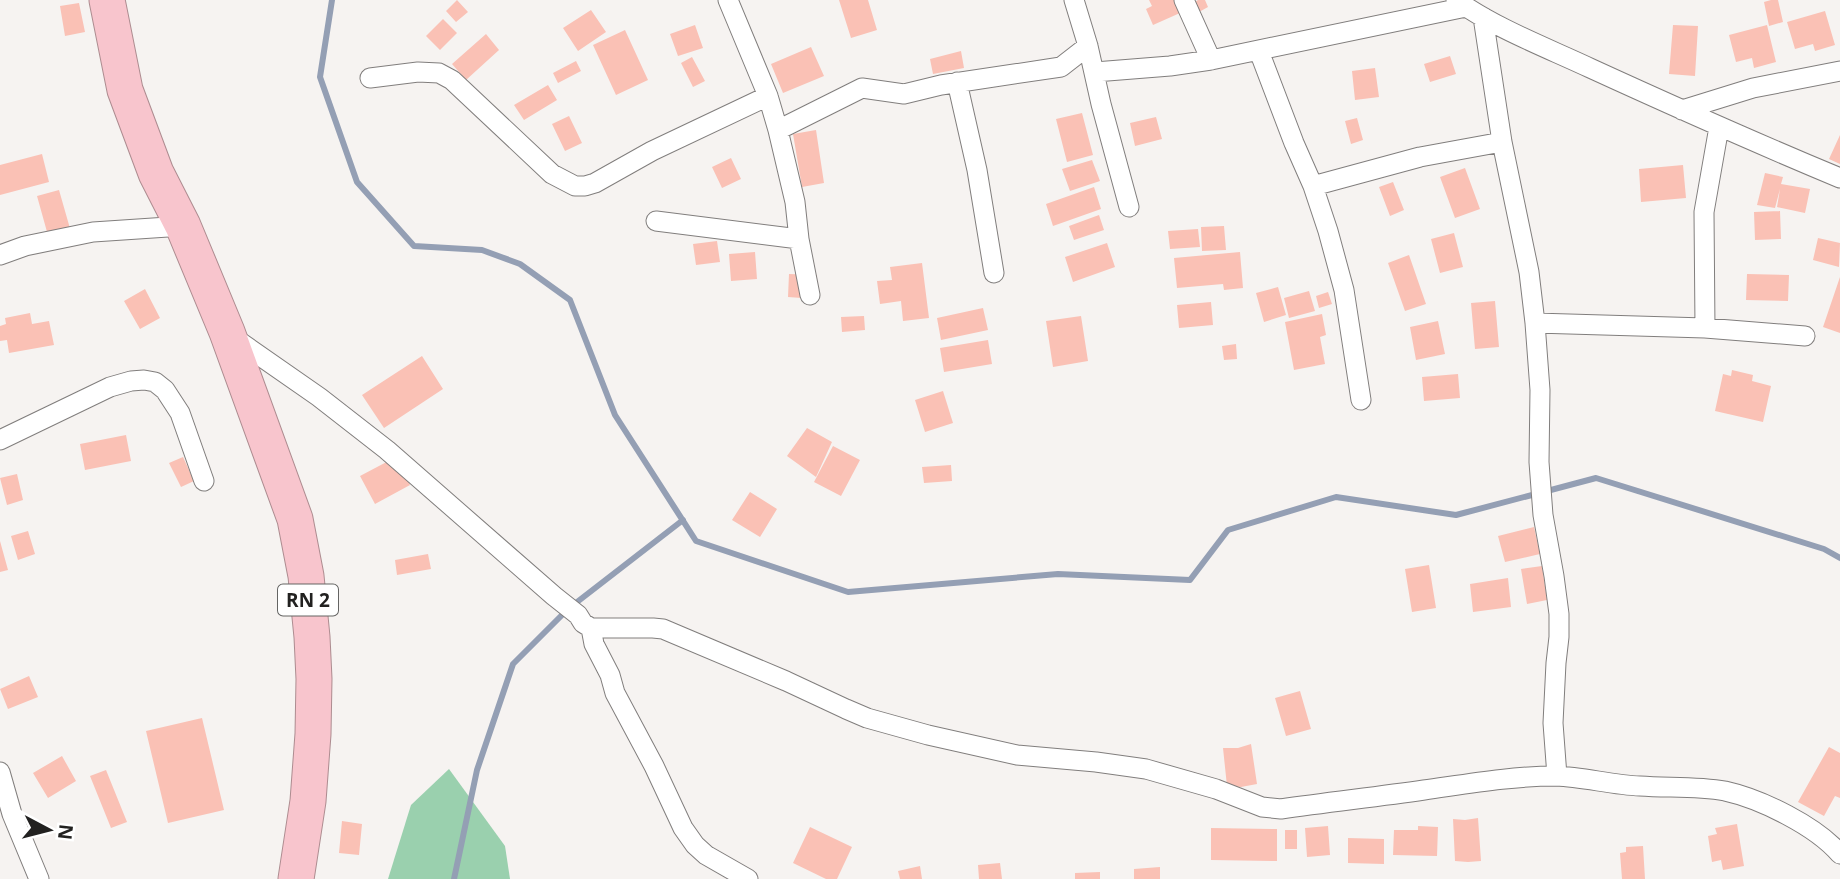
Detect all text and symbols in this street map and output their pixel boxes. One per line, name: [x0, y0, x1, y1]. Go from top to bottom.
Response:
road number: RN 2: [278, 584, 338, 615]
north arrow: [14, 795, 84, 865]
text: N: [52, 823, 80, 841]

